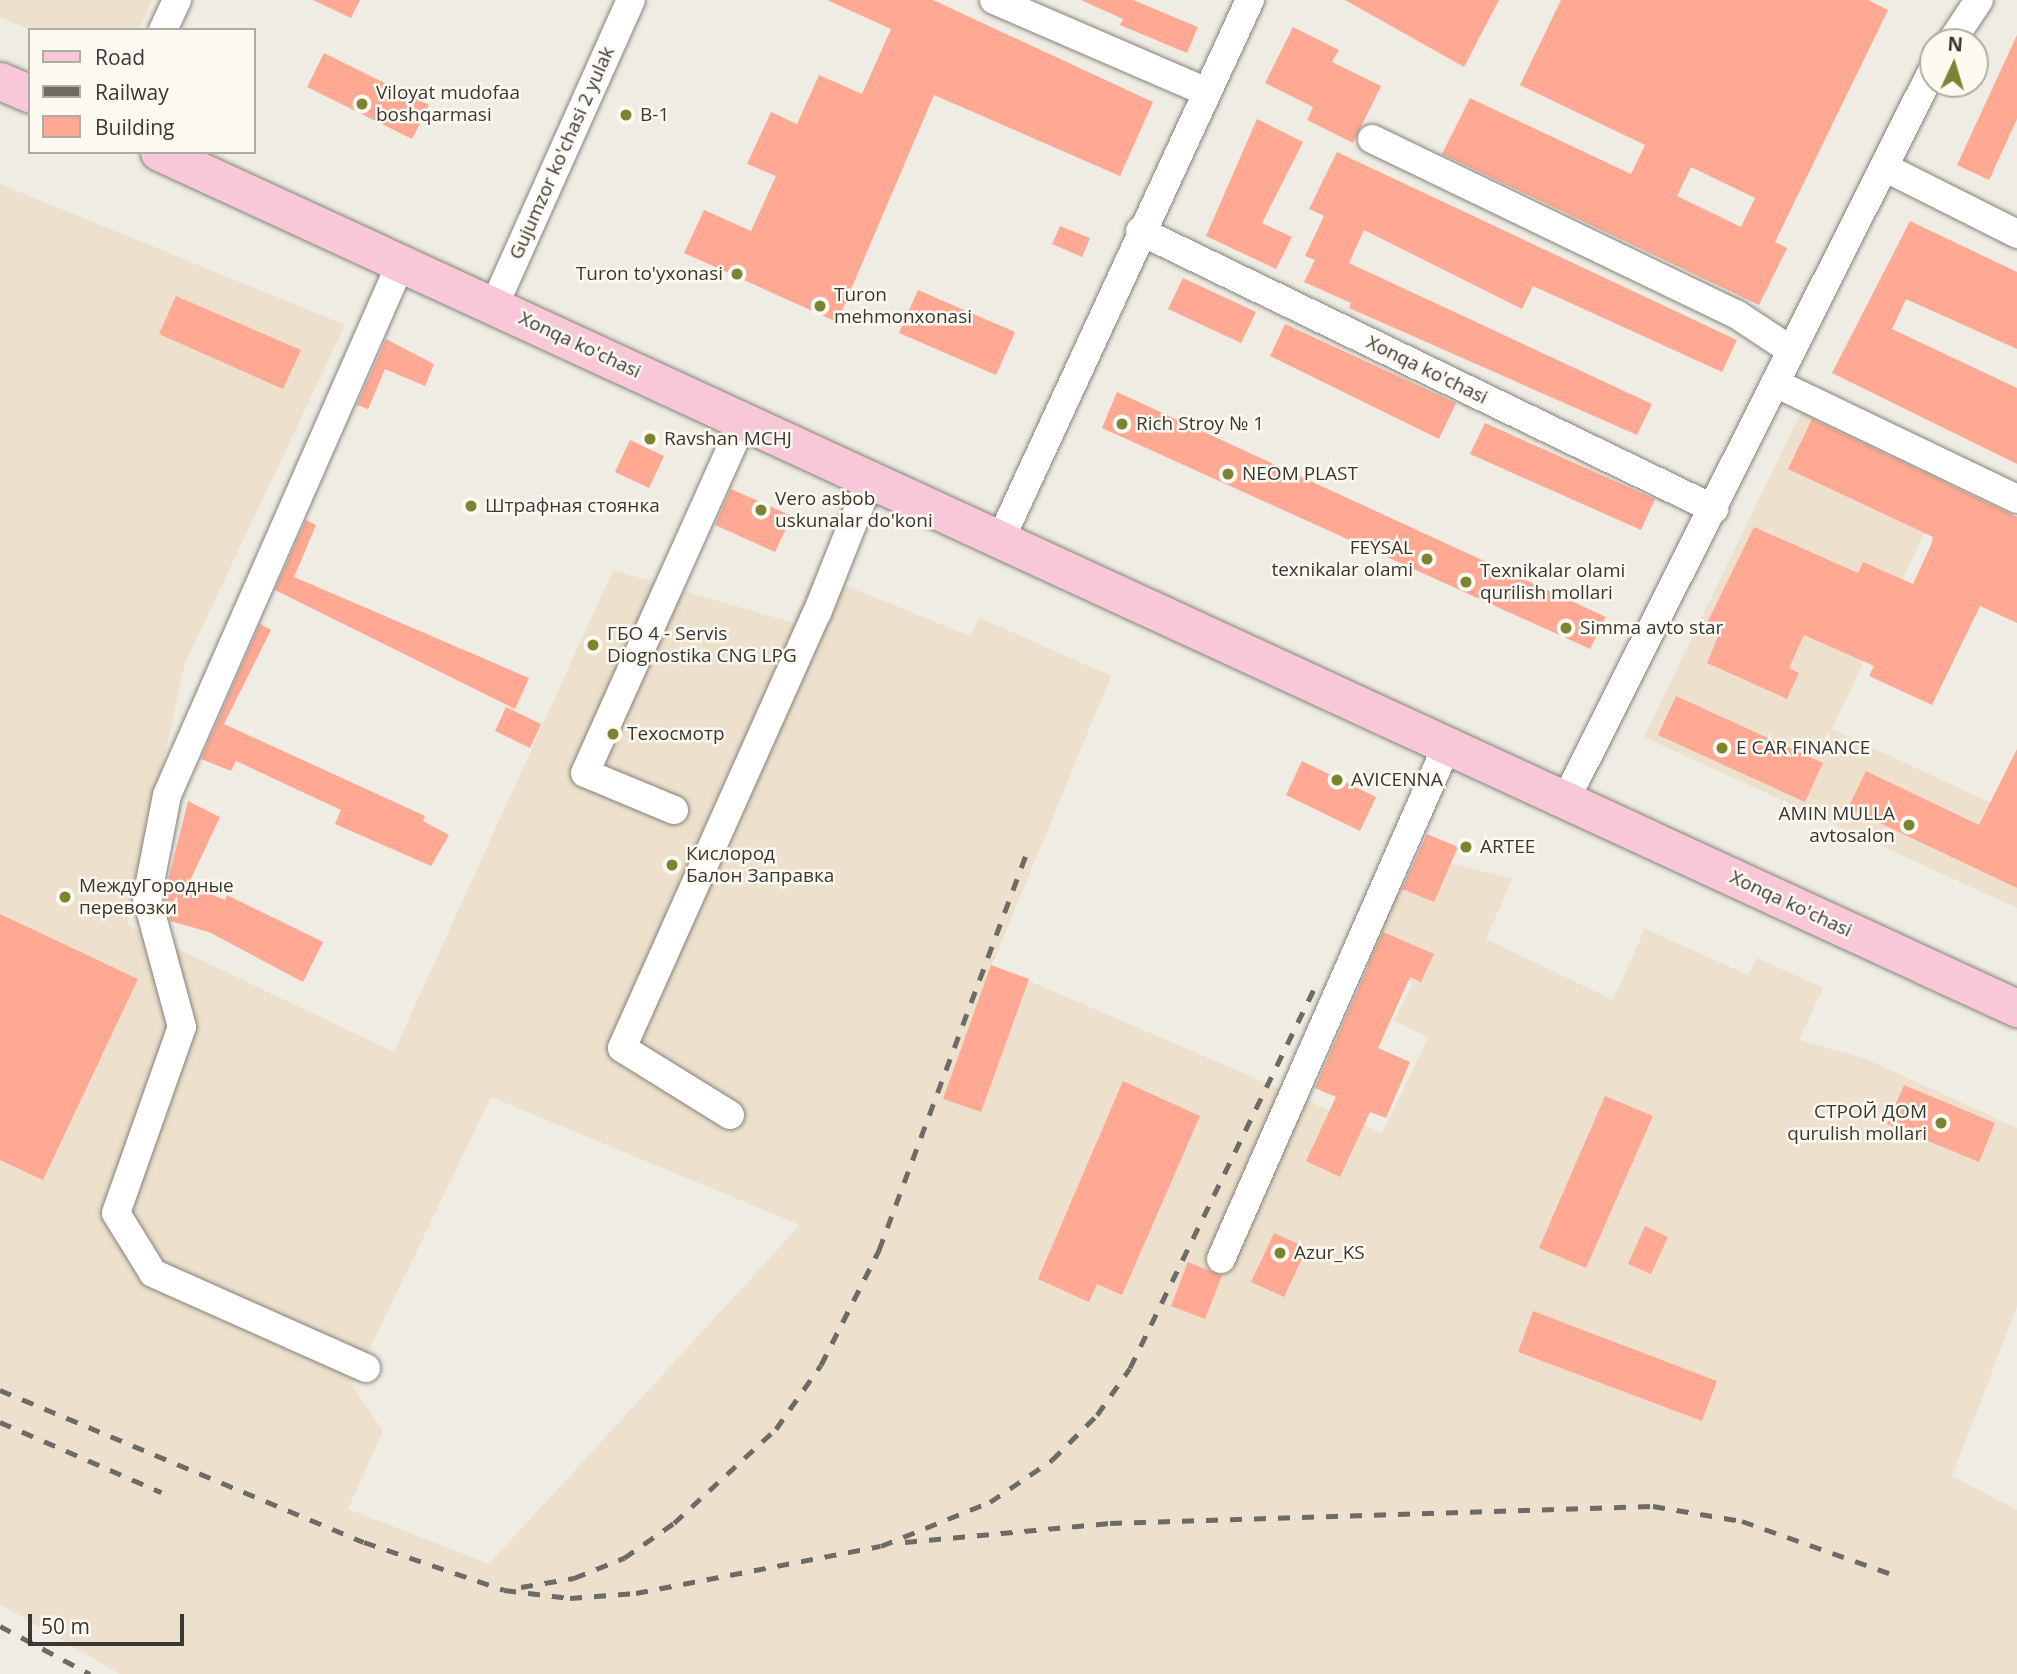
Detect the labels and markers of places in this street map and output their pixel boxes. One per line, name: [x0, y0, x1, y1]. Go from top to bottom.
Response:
place label: Viloyat mudofaa boshqarmasi: [376, 82, 520, 126]
marker: Viloyat mudofaa boshqarmasi: [354, 96, 370, 112]
place label: В-1: [640, 104, 669, 126]
marker: В-1: [618, 107, 634, 123]
place label: Turon to'yxonasi: [576, 263, 723, 285]
marker: Turon to'yxonasi: [729, 266, 745, 282]
place label: Turon mehmonxonasi: [834, 284, 972, 328]
marker: Turon mehmonxonasi: [812, 298, 828, 314]
place label: Rich Stroy № 1: [1136, 413, 1264, 435]
marker: Rich Stroy № 1: [1114, 416, 1130, 432]
place label: Ravshan MCHJ: [664, 428, 792, 450]
marker: Ravshan MCHJ: [642, 431, 658, 447]
place label: NEOM PLAST: [1242, 463, 1358, 485]
marker: NEOM PLAST: [1220, 466, 1236, 482]
place label: Vero asbob uskunalar do'koni: [775, 488, 933, 532]
place label: Штрафная стоянка: [485, 495, 660, 517]
marker: Штрафная стоянка: [463, 498, 479, 514]
marker: Vero asbob uskunalar do'koni: [753, 502, 769, 518]
place label: FEYSAL texnikalar olami: [1271, 537, 1413, 581]
marker: FEYSAL texnikalar olami: [1419, 551, 1435, 567]
place label: Texnikalar olami qurilish mollari: [1480, 560, 1625, 604]
marker: Texnikalar olami qurilish mollari: [1458, 574, 1474, 590]
place label: Simma avto star: [1580, 617, 1723, 639]
marker: Simma avto star: [1558, 620, 1574, 636]
place label: ГБО 4 - Servis Diognostika CNG LPG: [607, 623, 797, 667]
marker: ГБО 4 - Servis Diognostika CNG LPG: [585, 637, 601, 653]
place label: Техосмотр: [627, 723, 725, 745]
marker: Техосмотр: [605, 726, 621, 742]
place label: E CAR FINANCE: [1736, 737, 1870, 759]
marker: E CAR FINANCE: [1714, 740, 1730, 756]
place label: AVICENNA: [1351, 769, 1443, 791]
marker: AVICENNA: [1329, 772, 1345, 788]
place label: AMIN MULLA avtosalon: [1779, 803, 1895, 847]
marker: AMIN MULLA avtosalon: [1901, 817, 1917, 833]
place label: ARTEE: [1480, 836, 1535, 858]
marker: ARTEE: [1458, 839, 1474, 855]
place label: Кислород Балон Заправка: [686, 843, 834, 887]
marker: Кислород Балон Заправка: [664, 857, 680, 873]
place label: МеждуГородные перевозки: [79, 875, 234, 919]
marker: МеждуГородные перевозки: [57, 889, 73, 905]
place label: СТРОЙ ДОМ qurulish mollari: [1787, 1101, 1927, 1145]
marker: СТРОЙ ДОМ qurulish mollari: [1933, 1115, 1949, 1131]
place label: Azur_KS: [1294, 1242, 1365, 1264]
marker: Azur_KS: [1272, 1245, 1288, 1261]

